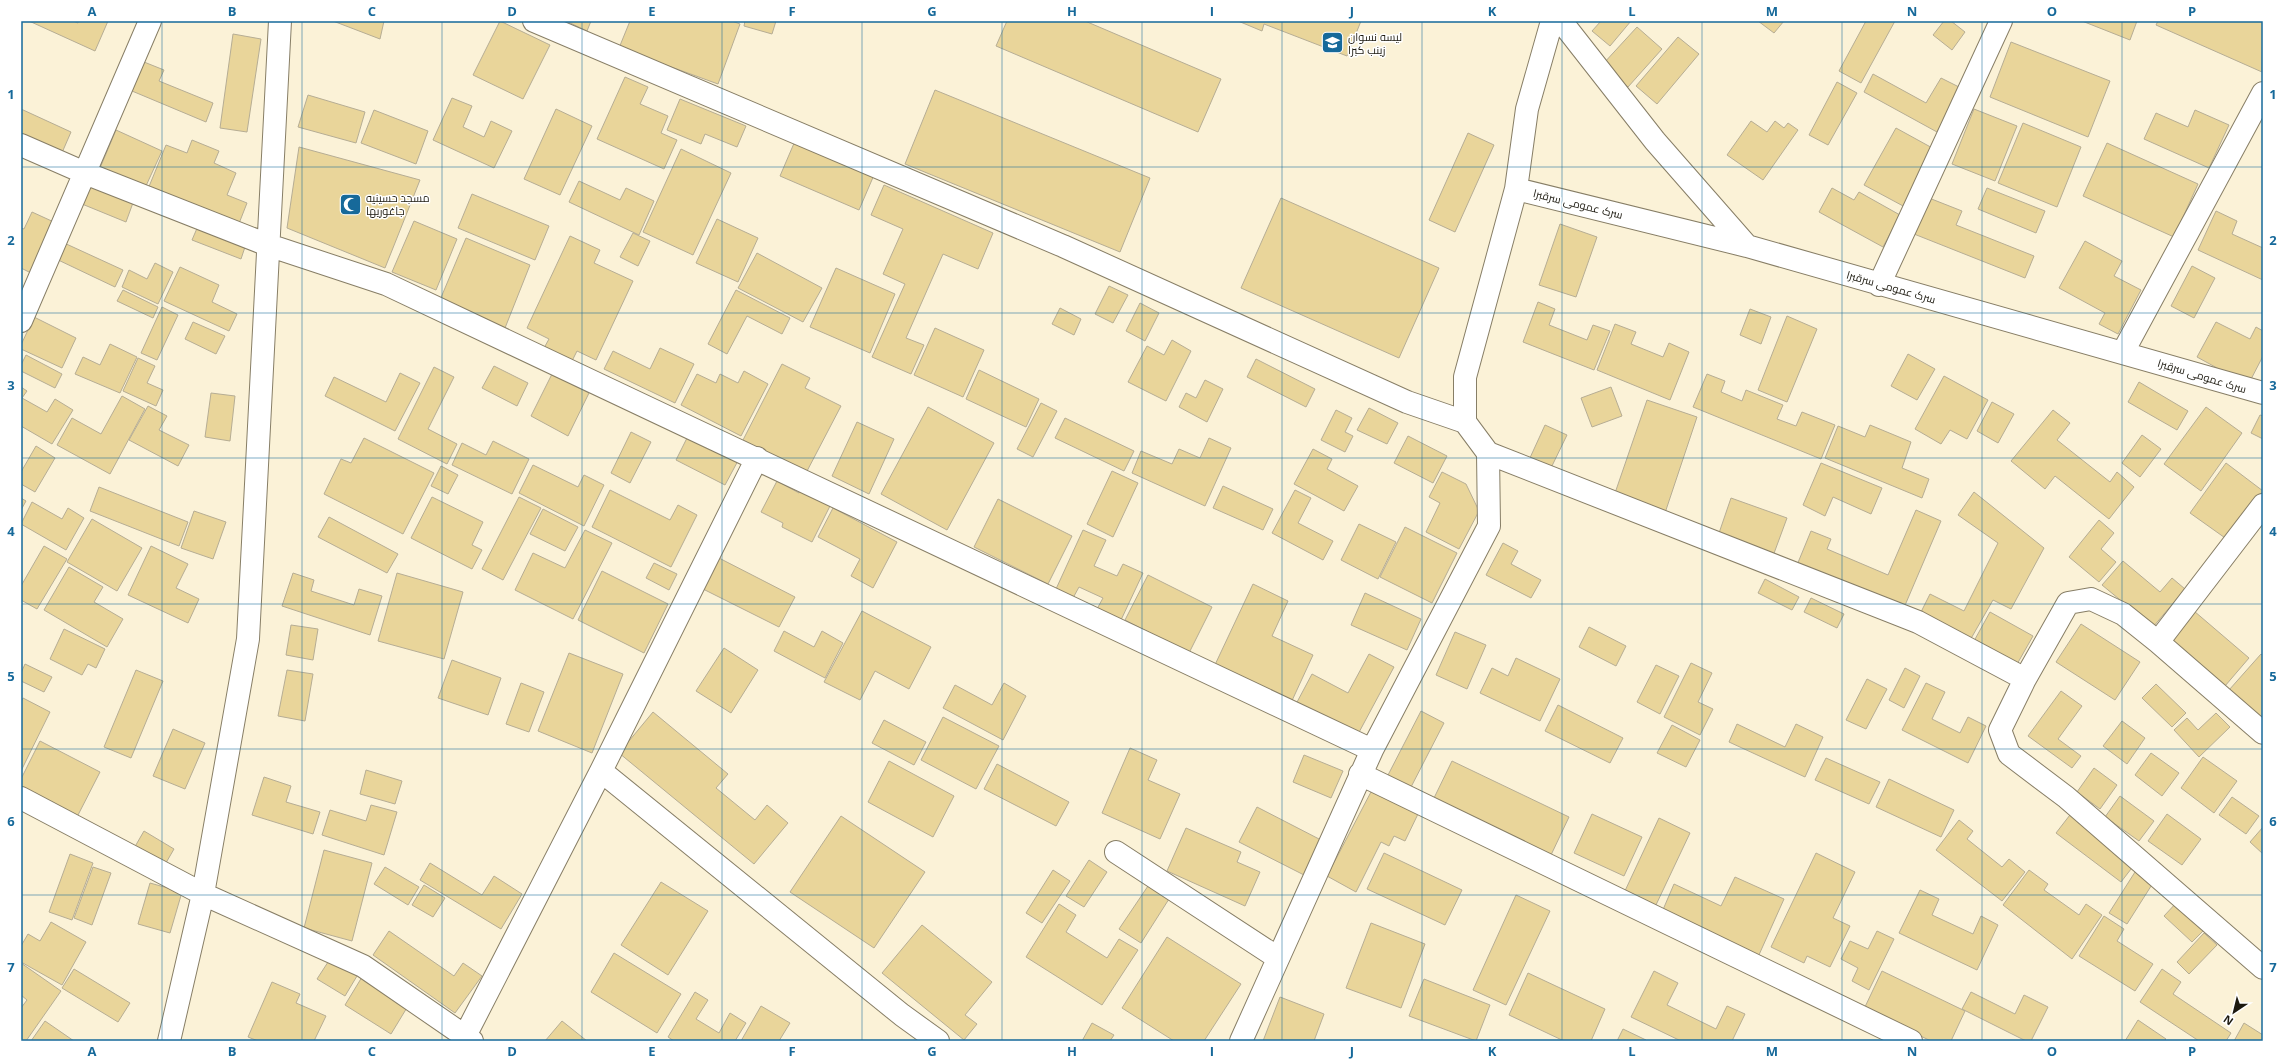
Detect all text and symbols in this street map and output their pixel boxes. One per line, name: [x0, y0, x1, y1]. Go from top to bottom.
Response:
text: A: [88, 2, 97, 20]
text: B: [228, 2, 237, 20]
text: C: [368, 2, 376, 20]
text: D: [507, 2, 517, 20]
text: E: [648, 2, 656, 20]
text: F: [788, 2, 796, 20]
text: G: [927, 2, 937, 20]
text: H: [1067, 2, 1077, 20]
text: I: [1210, 2, 1214, 20]
text: J: [1349, 2, 1354, 20]
text: K: [1488, 2, 1497, 20]
text: L: [1628, 2, 1636, 20]
text: M: [1766, 2, 1778, 20]
text: N: [1907, 2, 1917, 20]
text: O: [2047, 2, 2057, 20]
text: P: [2188, 2, 2196, 20]
place label: لیسه نسوان زینب کبرا: [1348, 29, 1402, 57]
school or university icon: لیسه نسوان زینب کبرا: [1320, 30, 1346, 56]
text: 1: [7, 85, 15, 103]
text: 1: [2269, 85, 2277, 103]
street label: سرک عمومی سرقبرا: [1532, 185, 1625, 222]
place label: مسجد حسینیه جاغوریها: [366, 190, 430, 218]
mosque icon: مسجد حسینیه جاغوریها: [337, 191, 363, 217]
text: 2: [7, 231, 15, 249]
text: 2: [2269, 231, 2277, 249]
street label: سرک عمومی سرقبرا: [1845, 267, 1937, 306]
street label: سرک عمومی سرقبرا: [2156, 355, 2248, 396]
text: 3: [7, 376, 15, 394]
text: 3: [2269, 376, 2277, 394]
text: 4: [7, 522, 15, 540]
text: 4: [2269, 522, 2277, 540]
text: 5: [7, 667, 15, 685]
text: 5: [2269, 667, 2277, 685]
text: 6: [7, 812, 15, 830]
text: 6: [2269, 812, 2277, 830]
text: 7: [7, 958, 15, 976]
text: 7: [2269, 958, 2277, 976]
north arrow: [2214, 992, 2254, 1032]
text: N: [2220, 1012, 2236, 1029]
text: A: [88, 1042, 97, 1060]
text: B: [228, 1042, 237, 1060]
text: C: [368, 1042, 376, 1060]
text: D: [507, 1042, 517, 1060]
text: E: [648, 1042, 656, 1060]
text: F: [788, 1042, 796, 1060]
text: G: [927, 1042, 937, 1060]
text: H: [1067, 1042, 1077, 1060]
text: I: [1210, 1042, 1214, 1060]
text: J: [1349, 1042, 1354, 1060]
text: K: [1488, 1042, 1497, 1060]
text: L: [1628, 1042, 1636, 1060]
text: M: [1766, 1042, 1778, 1060]
text: N: [1907, 1042, 1917, 1060]
text: O: [2047, 1042, 2057, 1060]
text: P: [2188, 1042, 2196, 1060]

